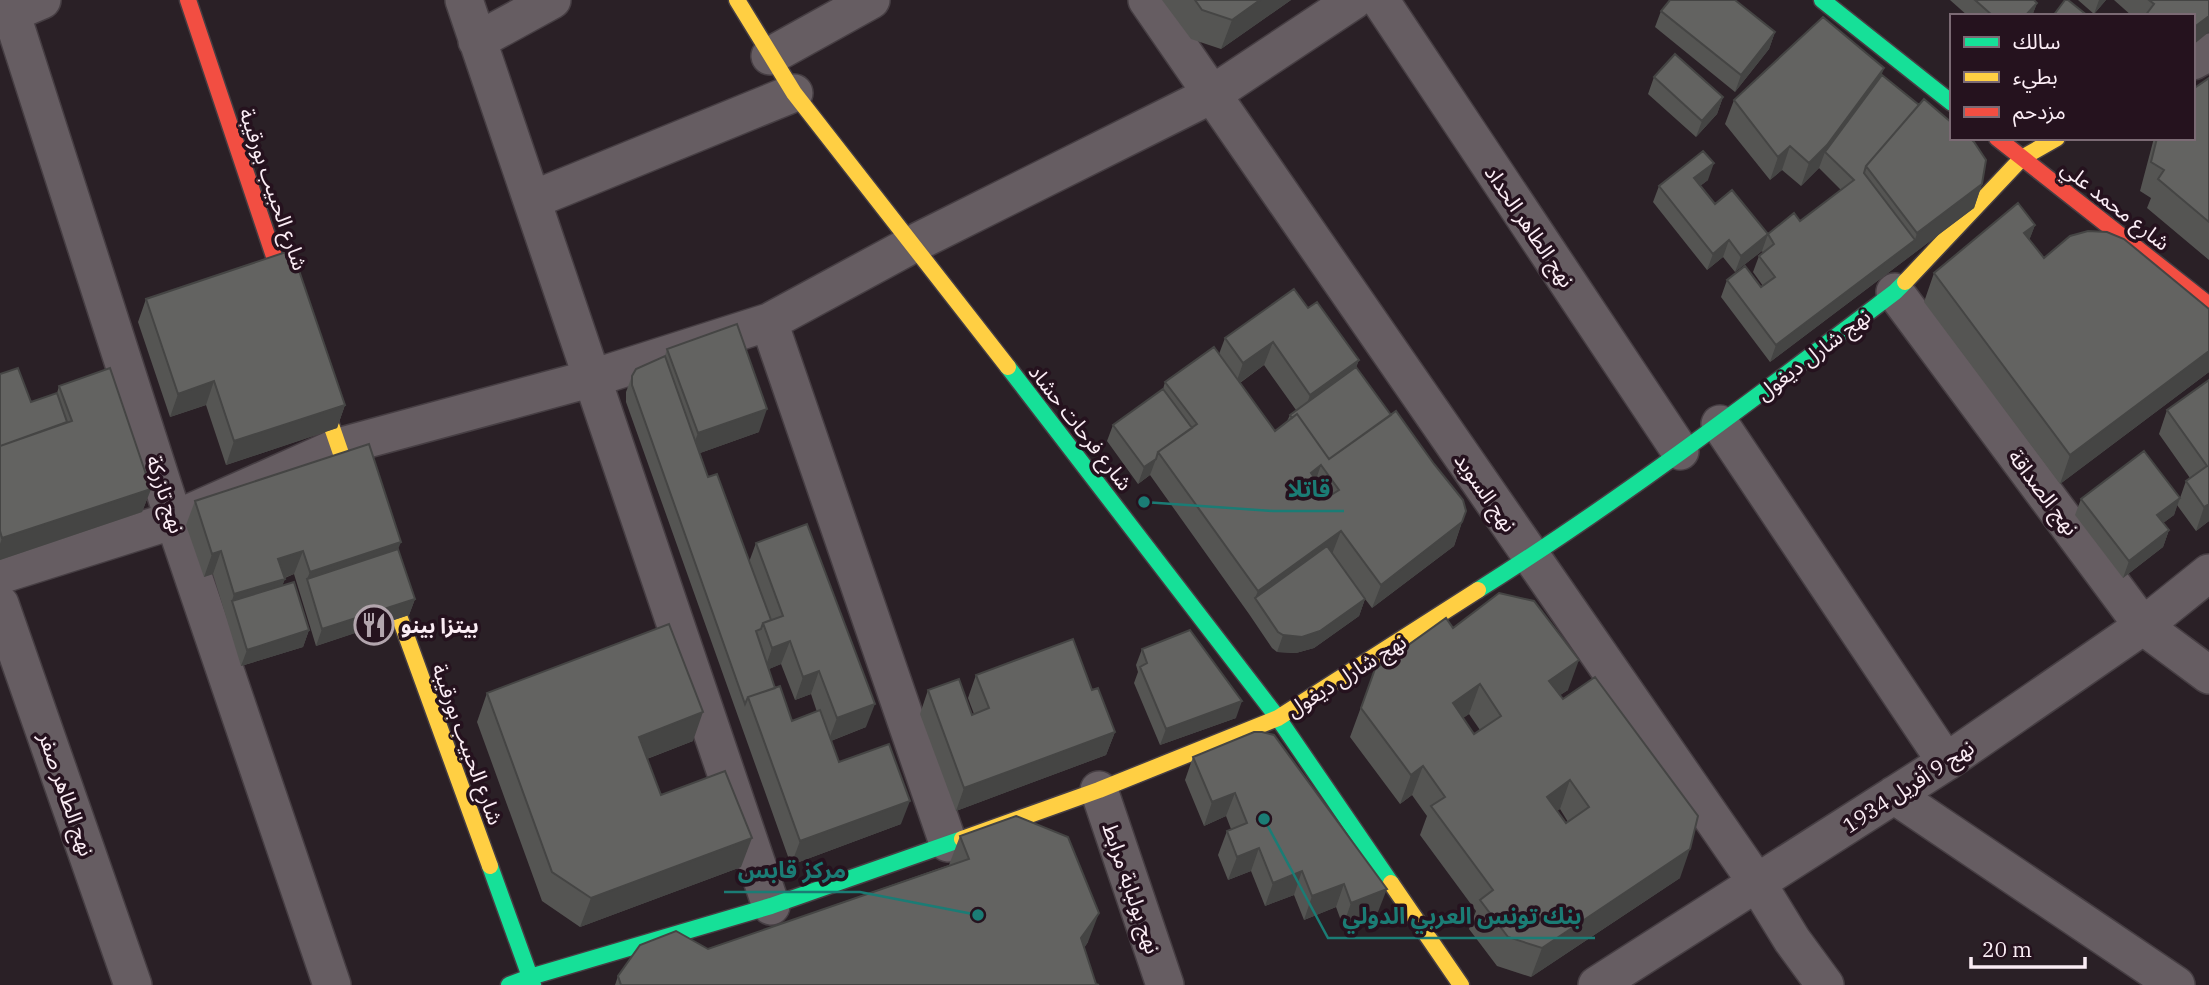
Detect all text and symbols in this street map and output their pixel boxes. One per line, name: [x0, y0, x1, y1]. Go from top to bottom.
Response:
legend: [1950, 14, 2195, 140]
text: سالك: [2013, 27, 2060, 55]
text: بطيء: [2013, 62, 2058, 93]
text: مزدحم: [2013, 97, 2066, 127]
street label: شارع الحبيب بورقيبة: [231, 104, 315, 274]
street label: شارع محمد علي: [2054, 154, 2176, 259]
street label: نهج الطاهر الحداد: [1477, 159, 1581, 294]
street label: نهج شارل ديغول: [1750, 302, 1877, 408]
street label: شارع فرحات حشاد: [1021, 358, 1139, 497]
street label: نهج الصداقة: [2001, 443, 2086, 542]
street label: نهج السويد: [1447, 447, 1523, 538]
street label: نهج تازركة: [138, 451, 192, 537]
callout: قاتلا: [1273, 467, 1344, 511]
text: قاتلا: [1288, 473, 1330, 503]
restaurant icon: بيتزا بينو: [353, 604, 395, 646]
place label: بيتزا بينو: [401, 611, 479, 639]
street label: نهج شارل ديغول: [1281, 627, 1412, 725]
street label: شارع الحبيب بورقيبة: [424, 659, 510, 829]
street label: نهج الطاهر صفر: [31, 727, 101, 860]
street label: نهج 9 أفريل 1934: [1837, 733, 1980, 841]
street label: نهج بولبابة مرابط: [1095, 819, 1168, 958]
callout: مركز قابس: [724, 848, 860, 892]
text: مركز قابس: [738, 854, 846, 884]
callout: بنك تونس العربي الدولي: [1328, 894, 1595, 938]
text: بنك تونس العربي الدولي: [1342, 900, 1582, 934]
scale bar: [1971, 926, 2085, 970]
text: 20 m: [1982, 935, 2032, 963]

